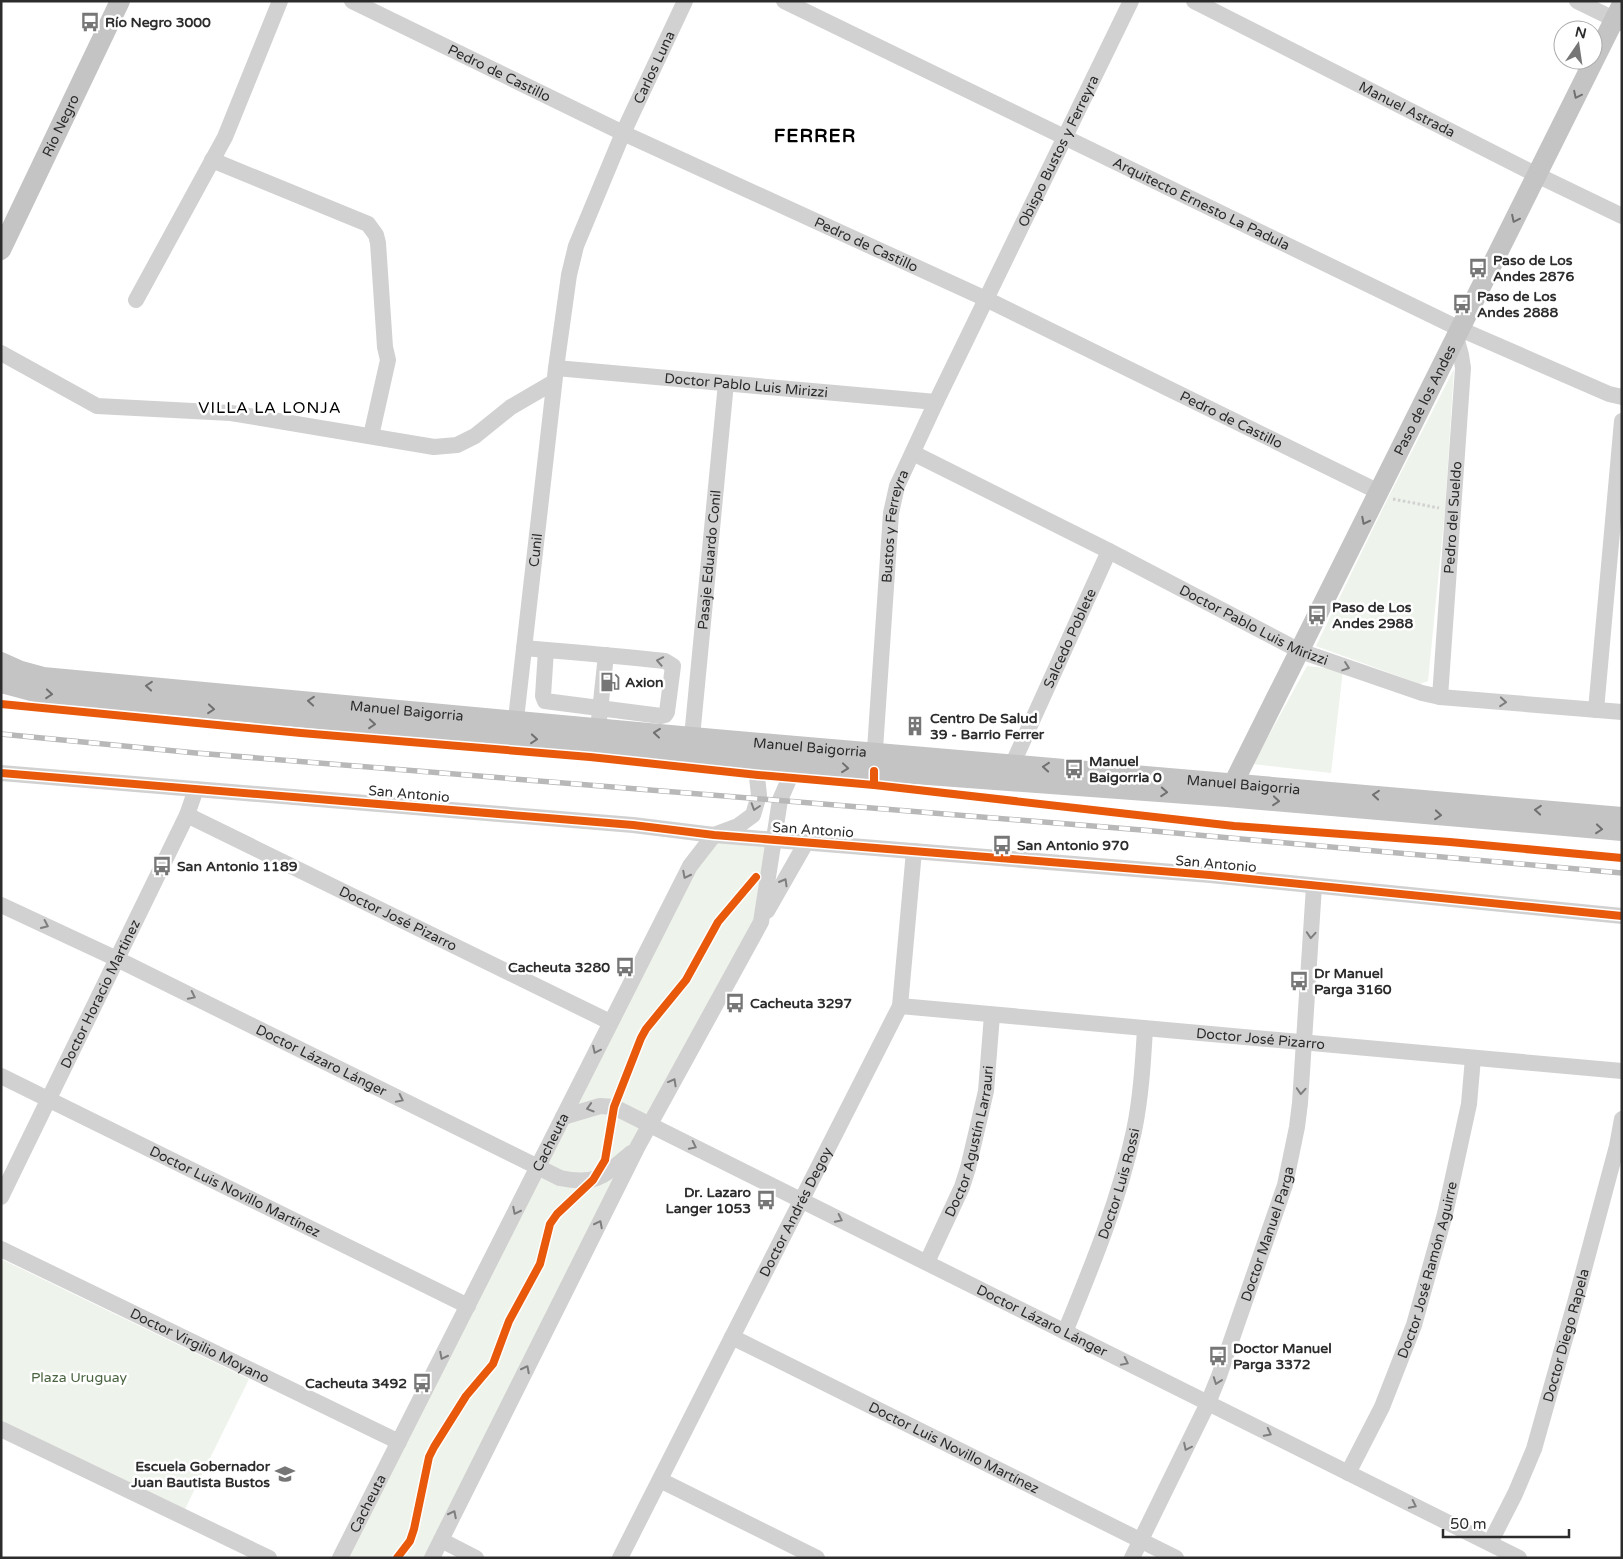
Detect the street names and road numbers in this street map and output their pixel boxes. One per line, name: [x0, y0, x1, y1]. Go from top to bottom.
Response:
street label: Carlos Luna: [630, 28, 678, 106]
street label: Pedro de Castillo: [445, 41, 554, 105]
street label: Obispo Bustos y Ferreyra: [1014, 72, 1102, 230]
street label: Manuel Astrada: [1356, 78, 1458, 141]
street label: Río Negro: [38, 92, 83, 159]
street label: Arquitecto Ernesto La Padula: [1110, 153, 1293, 254]
street label: Pedro de Castillo: [812, 213, 921, 275]
street label: Paso de los Andes: [1390, 342, 1459, 458]
street label: Doctor Pablo Luis Mirizzi: [664, 369, 829, 401]
street label: Pedro de Castillo: [1177, 387, 1286, 452]
street label: Pedro del Sueldo: [1440, 460, 1465, 574]
street label: Bustos y Ferreyra: [878, 467, 912, 584]
street label: Pasaje Eduardo Conil: [694, 489, 724, 631]
street label: Cunil: [525, 532, 546, 568]
street label: Doctor Pablo Luis Mirizzi: [1177, 581, 1331, 669]
street label: Salcedo Poblete: [1040, 586, 1099, 691]
street label: Manuel Baigorria: [349, 697, 464, 724]
street label: Manuel Baigorria: [753, 734, 868, 761]
street label: Manuel Baigorria: [1186, 771, 1301, 798]
street label: San Antonio: [368, 782, 450, 806]
street label: San Antonio: [772, 819, 854, 841]
street label: San Antonio: [1175, 852, 1257, 876]
street label: Doctor José Pizarro: [336, 882, 460, 954]
street label: Doctor Horacio Martinez: [57, 917, 143, 1071]
street label: Doctor Lázaro Lánger: [253, 1021, 390, 1100]
street label: Doctor José Pizarro: [1196, 1024, 1326, 1053]
street label: Doctor Agustín Larrauri: [941, 1065, 996, 1220]
street label: Cacheuta: [528, 1110, 572, 1174]
street label: Doctor Luis Rossi: [1094, 1127, 1143, 1241]
street label: Doctor Luis Novillo Martínez: [147, 1142, 323, 1241]
street label: Doctor Andrés Degoy: [756, 1144, 836, 1280]
street label: Doctor Manuel Parga: [1237, 1165, 1297, 1304]
street label: Doctor José Ramón Aguirre: [1393, 1180, 1460, 1361]
street label: Doctor Diego Rapela: [1539, 1267, 1592, 1404]
street label: Doctor Lázaro Lánger: [974, 1281, 1111, 1360]
street label: Doctor Virgilio Moyano: [127, 1304, 272, 1386]
street label: Doctor Luis Novillo Martínez: [866, 1398, 1042, 1497]
street label: Cacheuta: [346, 1471, 389, 1536]

